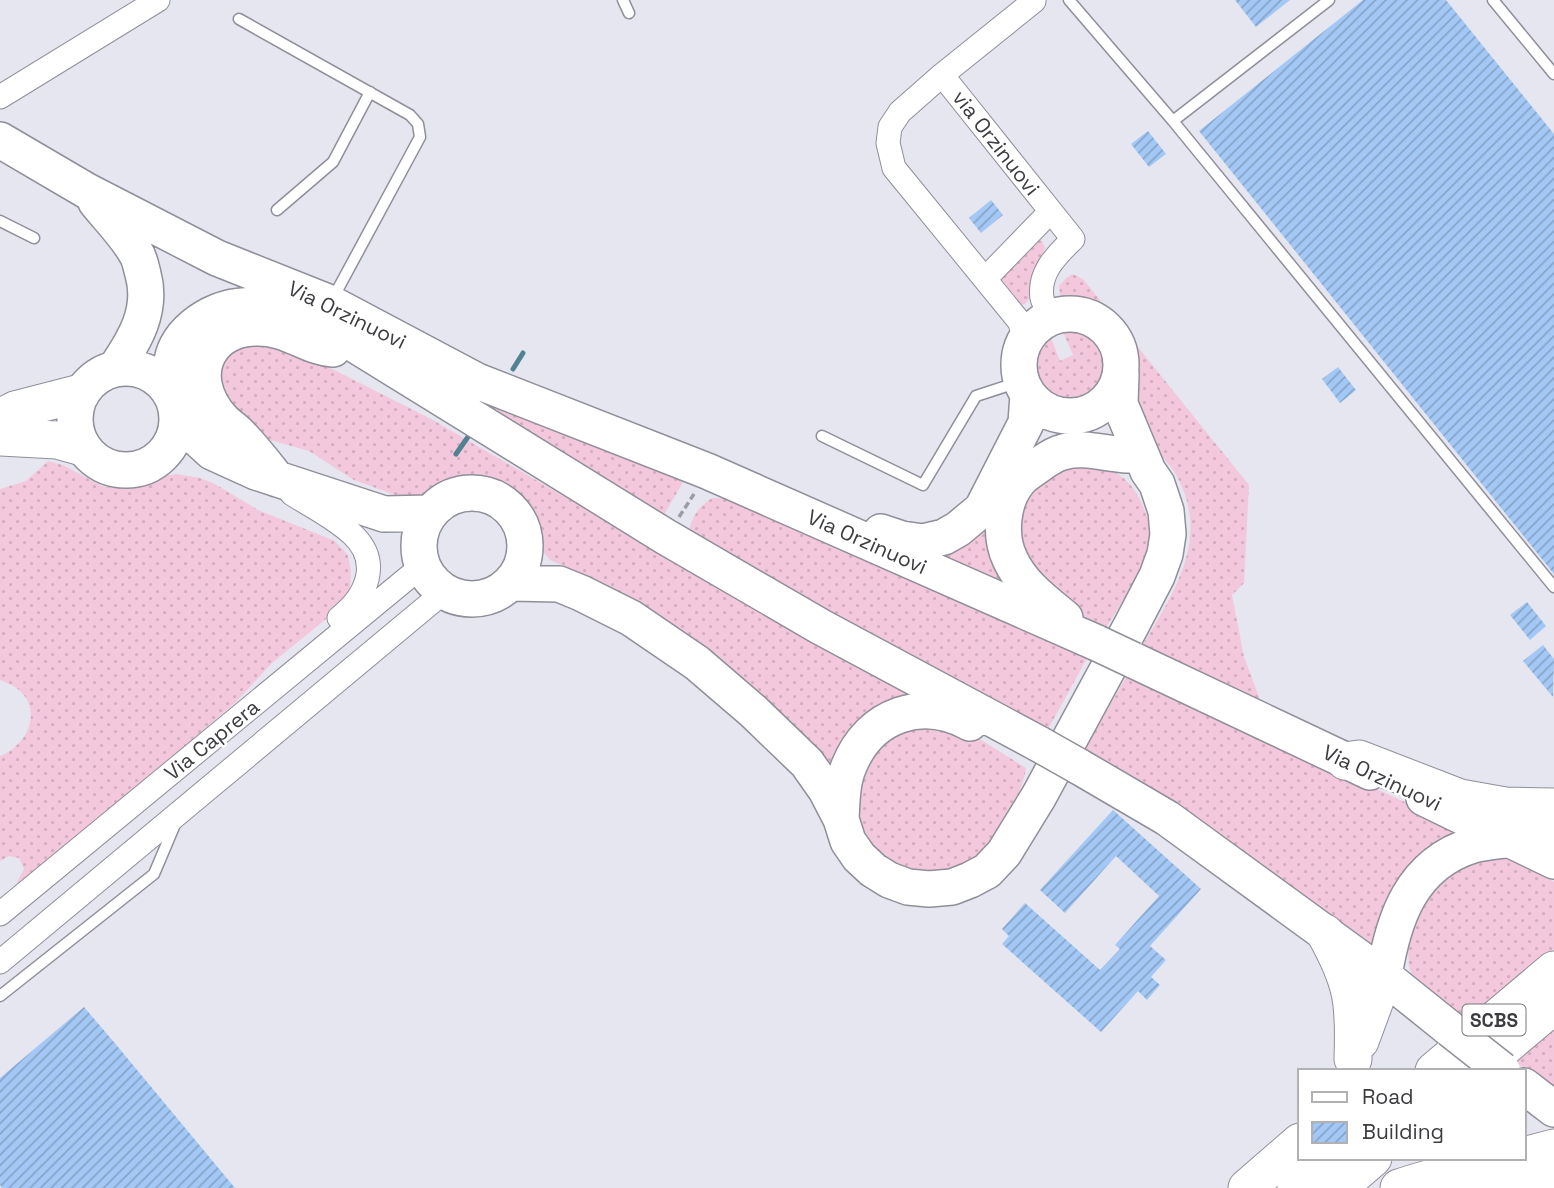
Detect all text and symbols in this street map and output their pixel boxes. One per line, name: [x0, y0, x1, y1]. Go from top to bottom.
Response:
street label: via Orzinuovi: [947, 85, 1046, 201]
street label: Via Orzinuovi: [284, 274, 411, 355]
street label: Via Orzinuovi: [803, 503, 931, 580]
street label: Via Caprera: [159, 693, 265, 786]
street label: Via Orzinuovi: [1318, 738, 1446, 817]
road number: SCBS: [1462, 1004, 1526, 1036]
legend: [1298, 1069, 1526, 1160]
text: Road: [1362, 1083, 1414, 1110]
text: Building: [1362, 1118, 1444, 1145]

